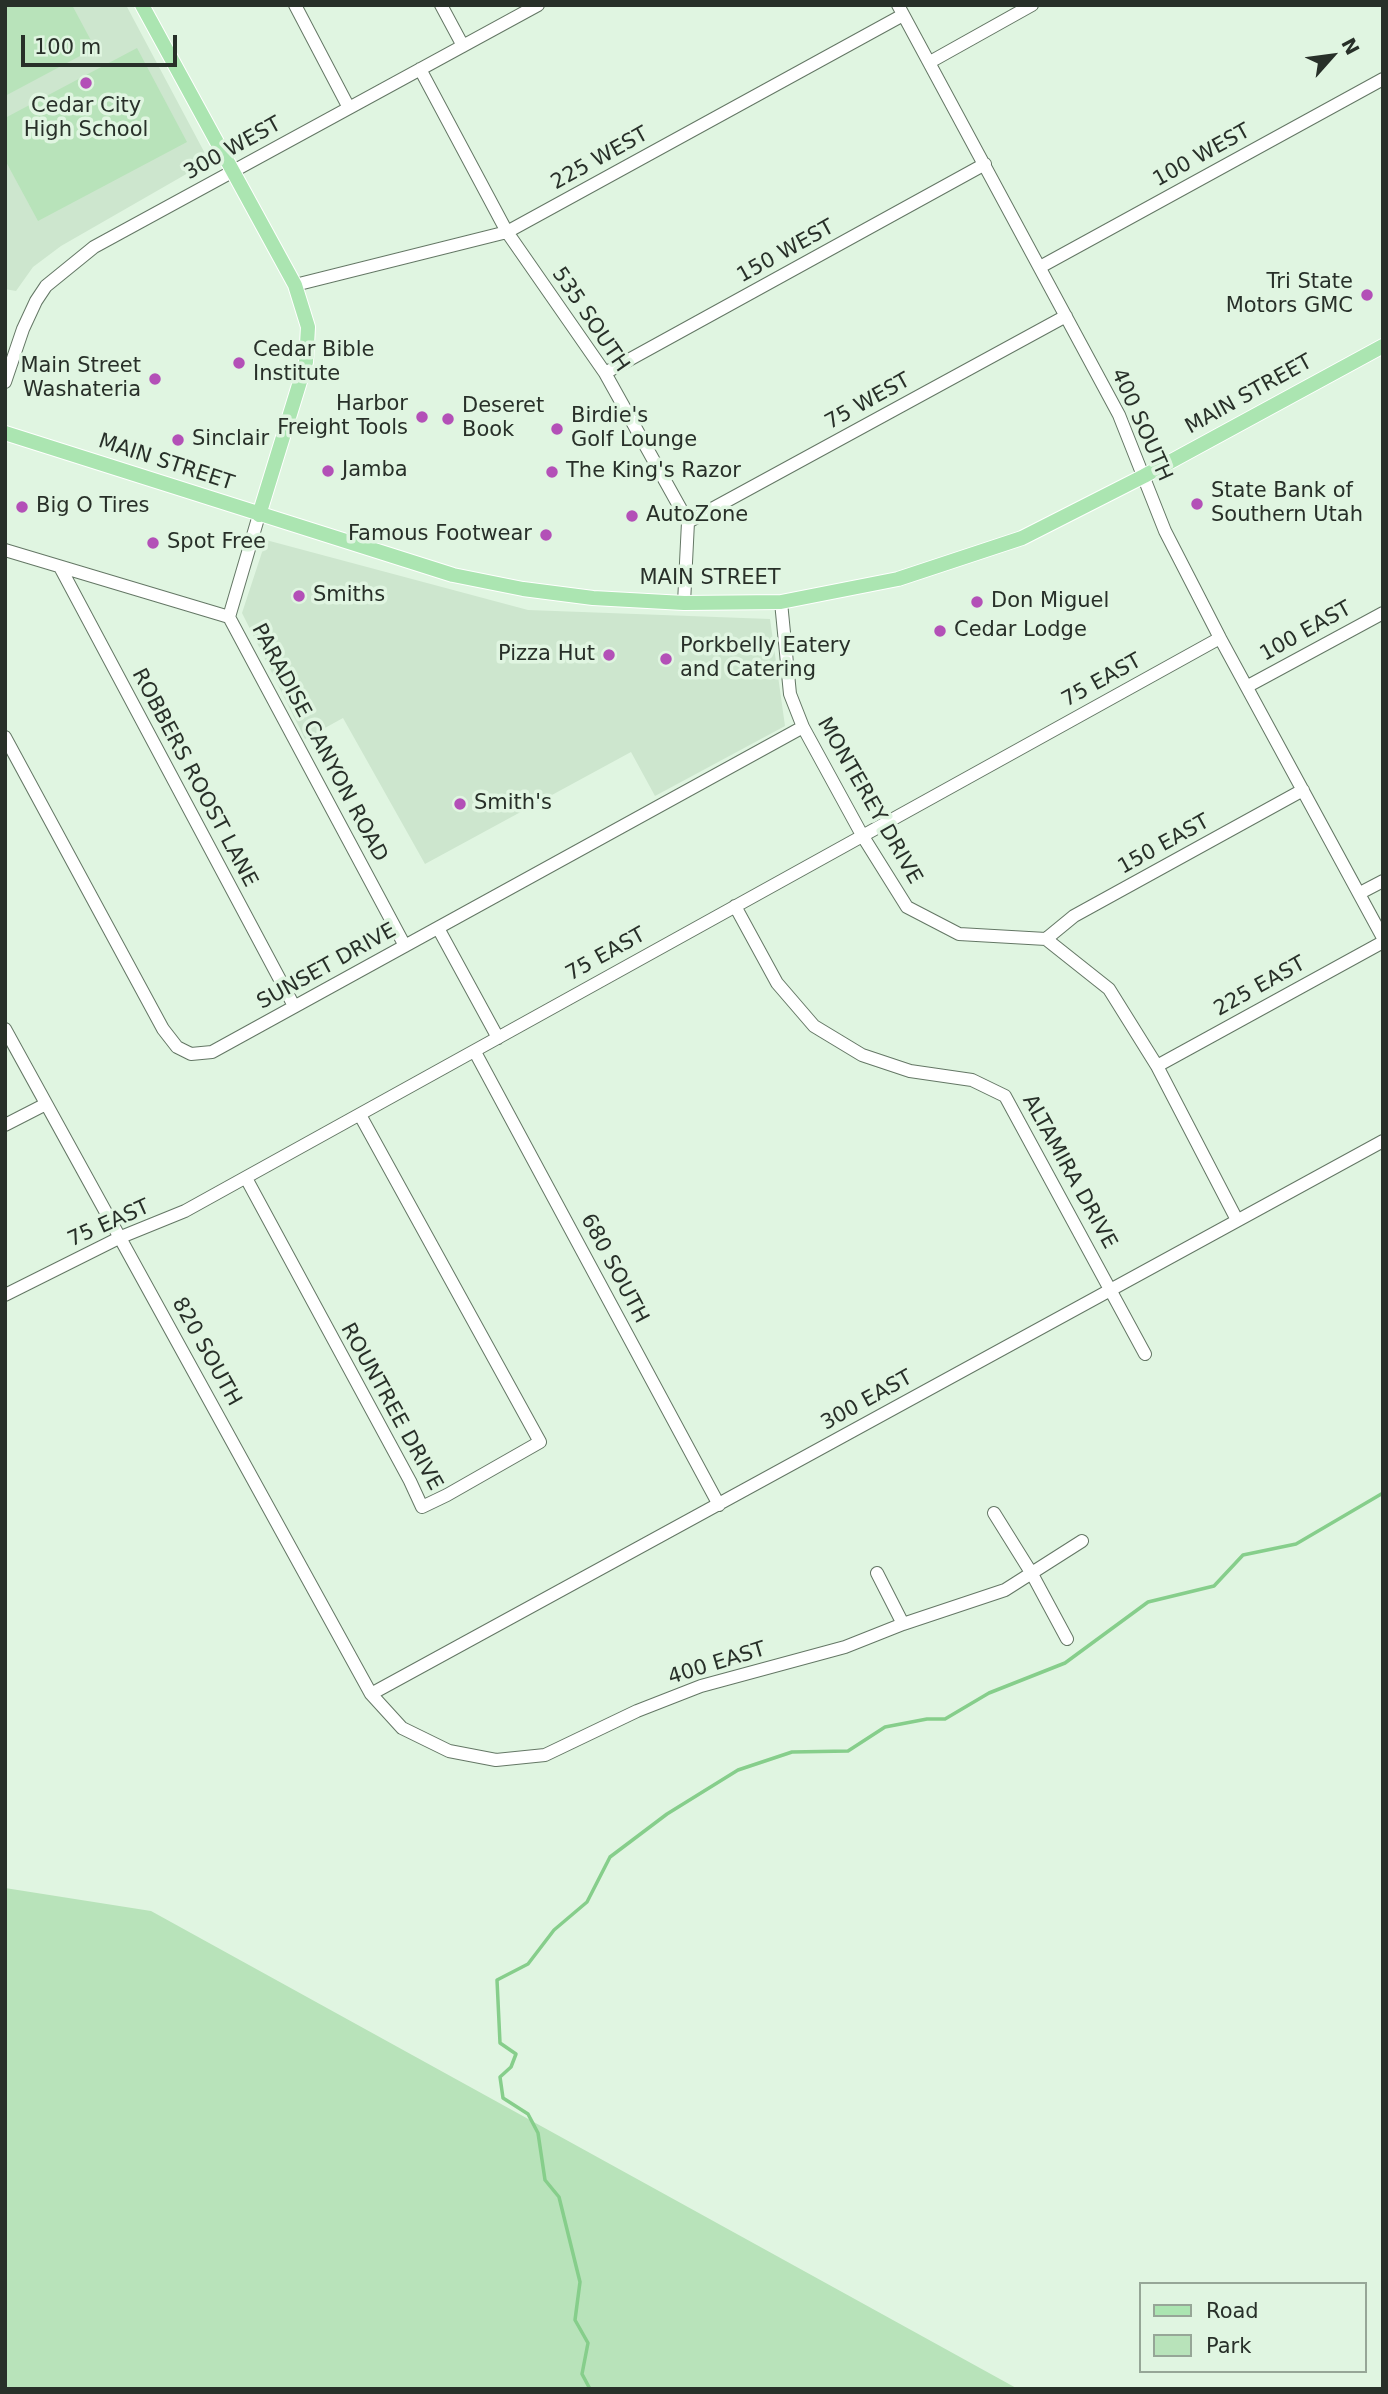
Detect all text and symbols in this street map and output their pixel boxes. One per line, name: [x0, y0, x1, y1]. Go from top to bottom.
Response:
scale bar: [24, 21, 180, 65]
north arrow: [1297, 21, 1367, 91]
text: N: [1337, 34, 1364, 58]
text: 100 m: [34, 35, 101, 59]
marker: Cedar City High School: [78, 75, 94, 91]
place label: Cedar City High School: [24, 94, 148, 144]
street label: 300 WEST: [180, 112, 286, 186]
street label: 100 WEST: [1149, 119, 1255, 193]
street label: 225 WEST: [547, 122, 653, 196]
street label: 150 WEST: [733, 215, 839, 289]
street label: 535 SOUTH: [546, 263, 634, 377]
place label: Tri State Motors GMC: [1226, 270, 1353, 320]
marker: Tri State Motors GMC: [1359, 287, 1375, 303]
place label: Cedar Bible Institute: [253, 338, 374, 388]
street label: MAIN STREET: [1181, 350, 1317, 440]
place label: Main Street Washateria: [20, 354, 141, 404]
marker: Cedar Bible Institute: [231, 355, 247, 371]
street label: 400 SOUTH: [1105, 365, 1177, 485]
street label: 75 WEST: [821, 368, 915, 436]
marker: Main Street Washateria: [147, 371, 163, 387]
place label: Harbor Freight Tools: [277, 392, 408, 442]
place label: Deseret Book: [462, 394, 544, 444]
place label: Birdie's Golf Lounge: [571, 404, 697, 454]
marker: Harbor Freight Tools: [414, 409, 430, 425]
marker: Deseret Book: [440, 411, 456, 427]
marker: Birdie's Golf Lounge: [549, 421, 565, 437]
place label: Sinclair: [192, 427, 269, 453]
street label: MAIN STREET: [95, 429, 237, 497]
marker: Sinclair: [170, 432, 186, 448]
place label: Jamba: [342, 458, 408, 484]
place label: The King's Razor: [566, 459, 741, 485]
marker: Jamba: [320, 463, 336, 479]
marker: The King's Razor: [544, 464, 560, 480]
place label: State Bank of Southern Utah: [1211, 479, 1363, 529]
place label: Big O Tires: [36, 494, 150, 520]
marker: State Bank of Southern Utah: [1189, 496, 1205, 512]
marker: Big O Tires: [14, 499, 30, 515]
place label: AutoZone: [646, 503, 748, 529]
marker: AutoZone: [624, 508, 640, 524]
place label: Famous Footwear: [348, 522, 532, 548]
marker: Famous Footwear: [538, 527, 554, 543]
place label: Spot Free: [167, 530, 266, 556]
marker: Spot Free: [145, 535, 161, 551]
street label: MAIN STREET: [639, 566, 781, 592]
place label: Smiths: [313, 583, 385, 609]
marker: Smiths: [291, 588, 307, 604]
place label: Don Miguel: [991, 589, 1109, 615]
marker: Don Miguel: [969, 594, 985, 610]
street label: 100 EAST: [1256, 597, 1356, 667]
place label: Cedar Lodge: [954, 618, 1087, 644]
street label: PARADISE CANYON ROAD: [245, 620, 393, 866]
marker: Cedar Lodge: [932, 623, 948, 639]
place label: Porkbelly Eatery and Catering: [680, 634, 851, 684]
place label: Pizza Hut: [498, 642, 595, 668]
marker: Pizza Hut: [601, 647, 617, 663]
street label: 75 EAST: [1058, 649, 1146, 713]
marker: Porkbelly Eatery and Catering: [658, 651, 674, 667]
street label: ROBBERS ROOST LANE: [126, 664, 262, 892]
street label: MONTEREY DRIVE: [811, 713, 927, 889]
place label: Smith's: [474, 791, 552, 817]
marker: Smith's: [452, 796, 468, 812]
street label: 150 EAST: [1114, 810, 1214, 880]
street label: SUNSET DRIVE: [253, 918, 401, 1016]
street label: 75 EAST: [562, 923, 650, 987]
street label: 225 EAST: [1210, 952, 1310, 1022]
street label: ALTAMIRA DRIVE: [1016, 1090, 1122, 1254]
street label: 75 EAST: [64, 1195, 154, 1253]
street label: 680 SOUTH: [575, 1210, 653, 1328]
street label: 820 SOUTH: [166, 1293, 246, 1411]
street label: ROUNTREE DRIVE: [335, 1319, 447, 1495]
street label: 300 EAST: [817, 1366, 917, 1436]
street label: 400 EAST: [665, 1637, 769, 1691]
legend: [1140, 2282, 1367, 2373]
text: Road: [1206, 2299, 1259, 2323]
text: Park: [1206, 2334, 1251, 2358]

